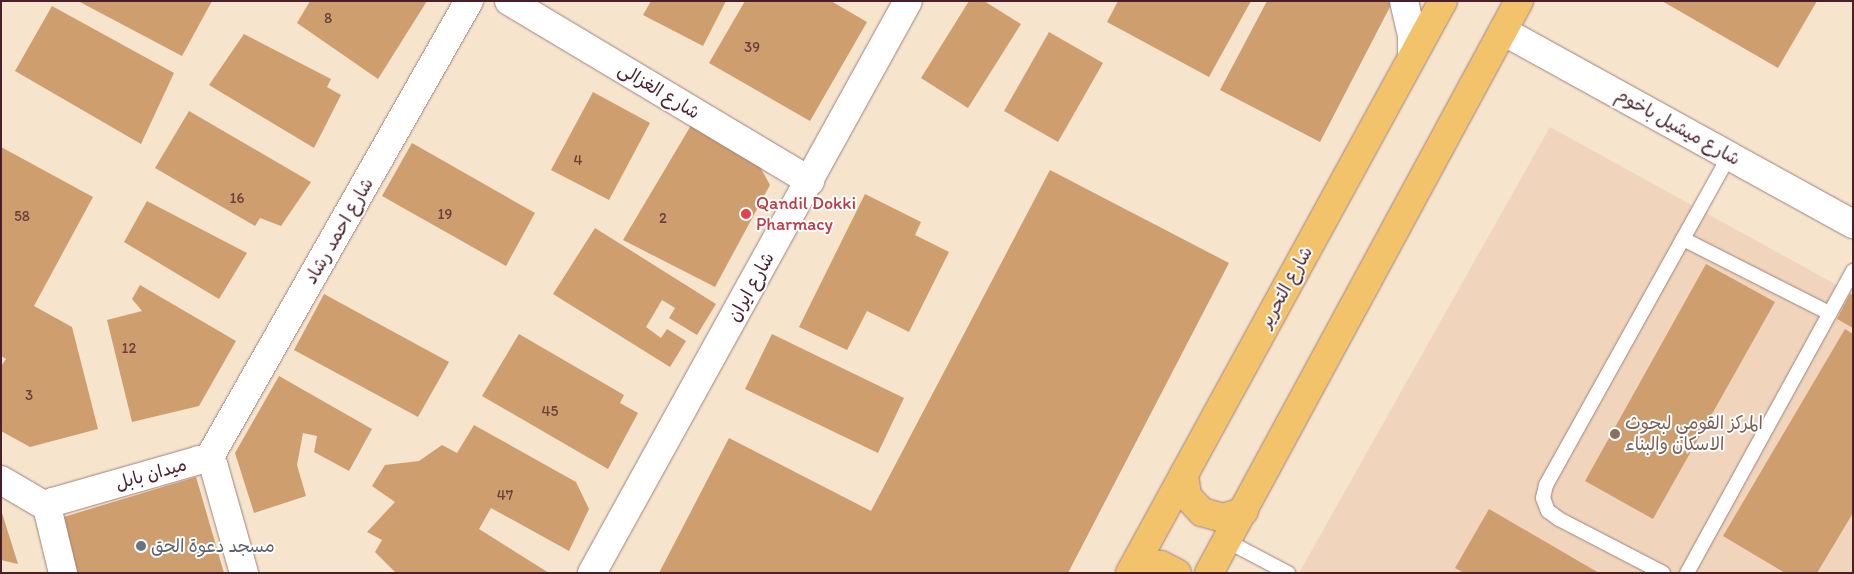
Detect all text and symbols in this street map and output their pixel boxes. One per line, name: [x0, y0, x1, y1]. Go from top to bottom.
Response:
house number: 8: [324, 10, 332, 28]
house number: 39: [744, 39, 760, 57]
street label: شارع الغزالى: [614, 58, 704, 124]
street label: شارع ميشيل باخوم: [1612, 84, 1744, 170]
house number: 4: [573, 152, 583, 170]
street label: شارع احمد رشاد: [300, 174, 378, 288]
house number: 16: [230, 190, 244, 208]
place label: Qandil Dokki Pharmacy: [756, 193, 856, 235]
house number: 19: [438, 206, 452, 224]
house number: 58: [14, 208, 30, 226]
marker: Qandil Dokki Pharmacy: [740, 208, 752, 220]
house number: 2: [659, 210, 667, 228]
street label: شارع التحرير: [1255, 243, 1317, 331]
street label: شارع ايران: [723, 248, 779, 326]
house number: 12: [122, 340, 136, 358]
house number: 3: [25, 387, 33, 405]
house number: 45: [542, 403, 558, 421]
place label: المركز القومي لبحوث الاسكان والبناء: [1625, 413, 1763, 456]
marker: المركز القومي لبحوث الاسكان والبناء: [1609, 428, 1621, 440]
street label: ميدان بابل: [113, 454, 189, 494]
house number: 47: [497, 487, 513, 505]
place label: مسجد دعوة الحق: [151, 535, 275, 557]
marker: مسجد دعوة الحق: [135, 540, 147, 552]

